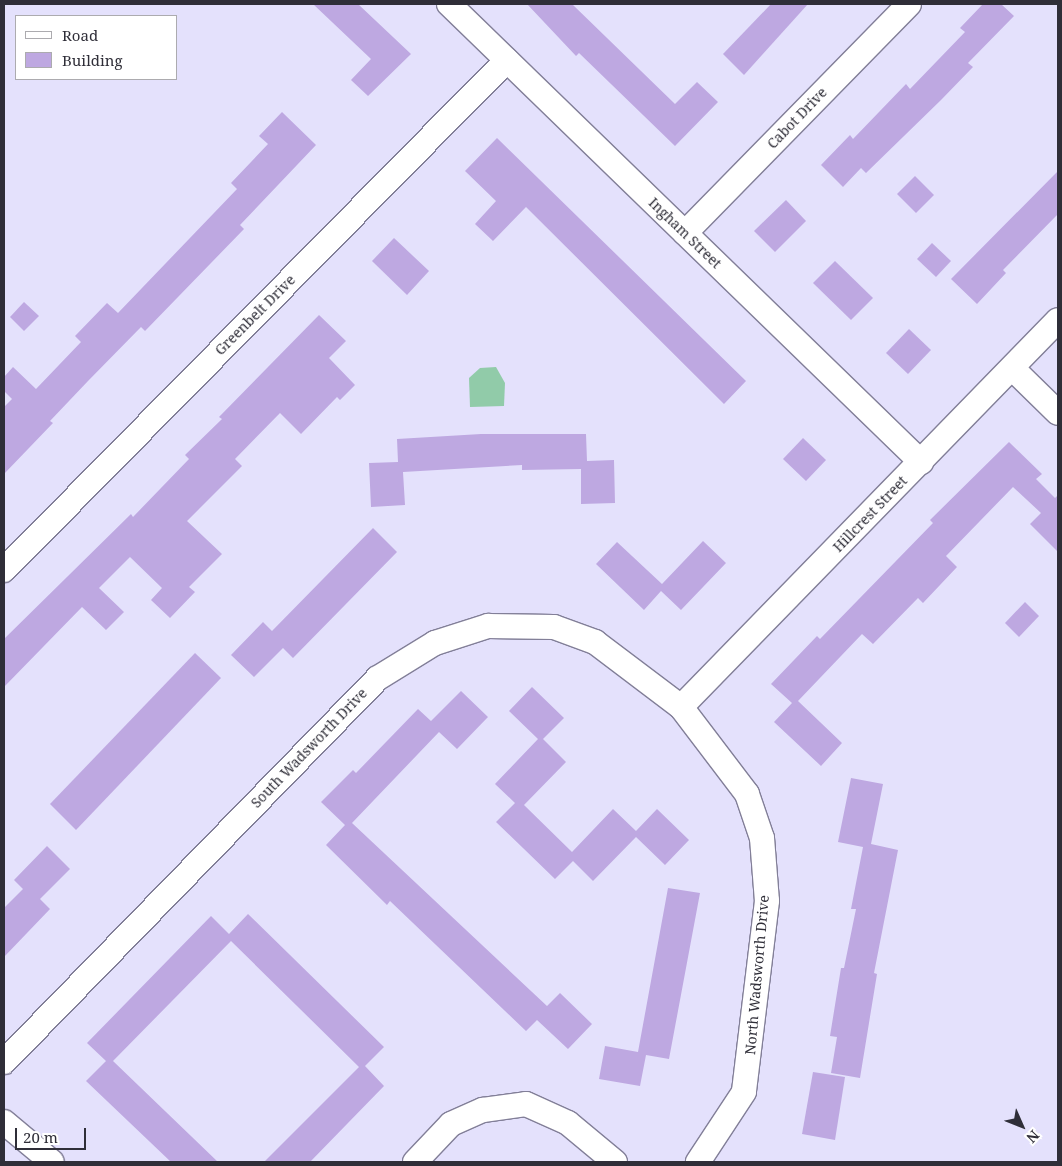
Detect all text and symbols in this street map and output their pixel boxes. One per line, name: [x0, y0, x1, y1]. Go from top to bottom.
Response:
legend: [15, 15, 178, 80]
text: Road: [62, 25, 98, 45]
text: Building: [62, 50, 123, 70]
street label: Cabot Drive: [764, 84, 830, 152]
street label: Ingham Street: [645, 194, 725, 272]
street label: Greenbelt Drive: [211, 271, 299, 359]
street label: Hillcrest Street: [830, 472, 910, 556]
street label: South Wadsworth Drive: [248, 685, 370, 811]
street label: North Wadsworth Drive: [742, 894, 772, 1056]
north arrow: [997, 1101, 1047, 1151]
scale bar: [18, 1118, 89, 1150]
text: N: [1022, 1126, 1044, 1147]
text: 20 m: [23, 1127, 58, 1147]

